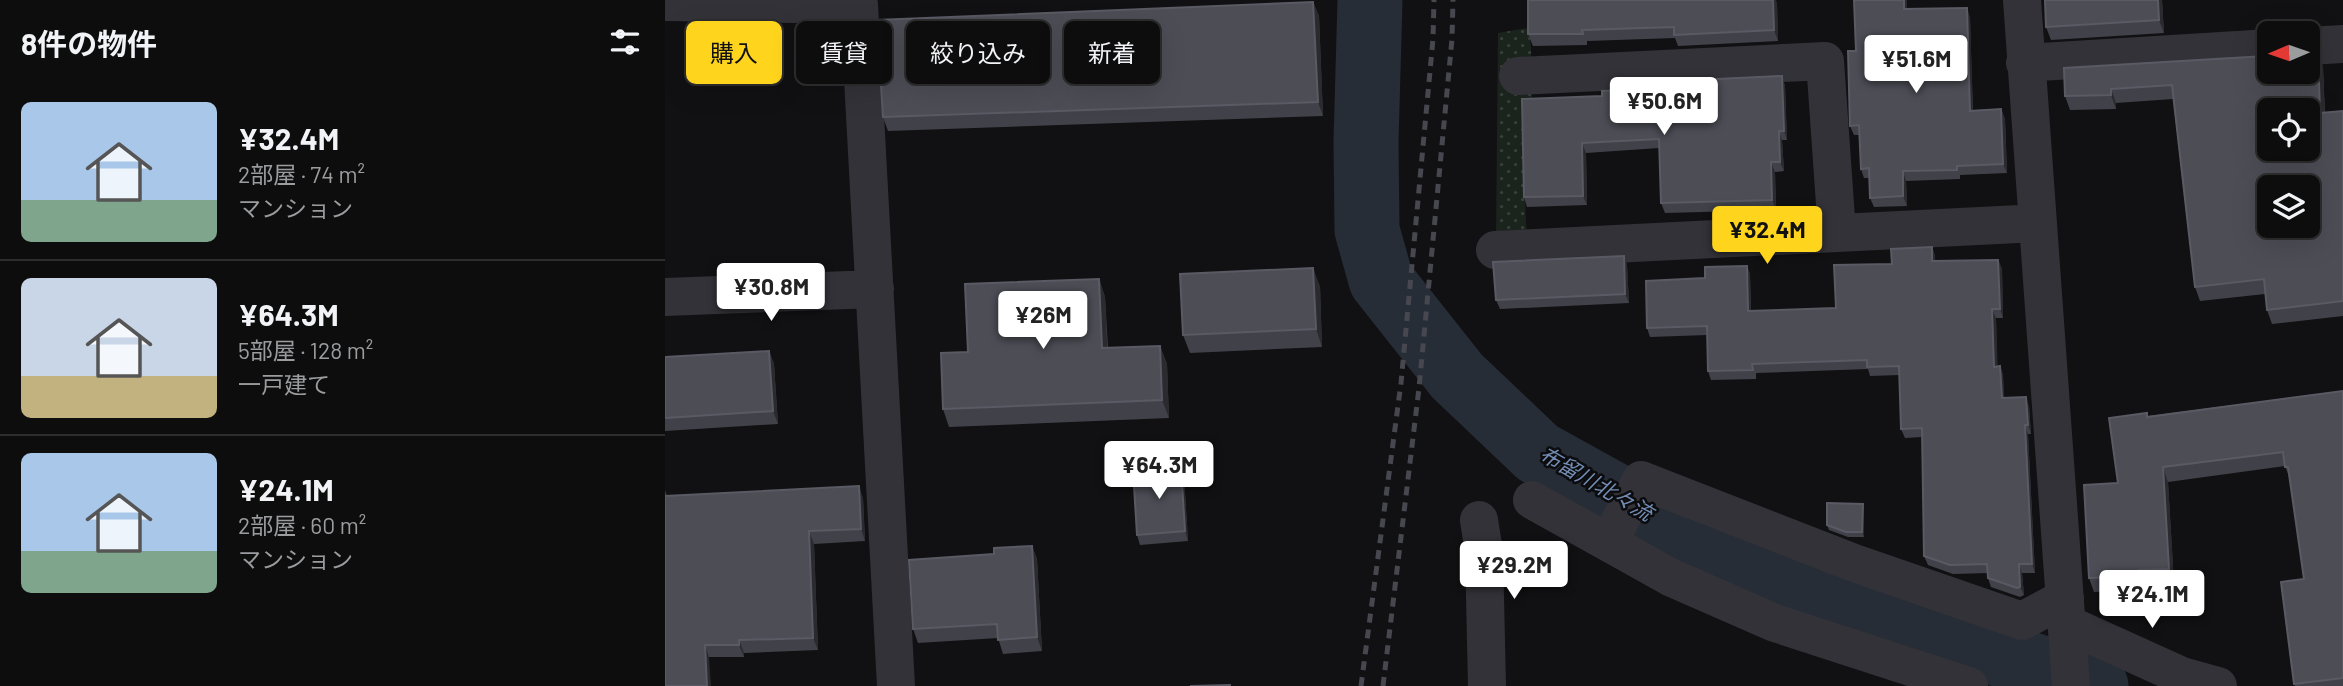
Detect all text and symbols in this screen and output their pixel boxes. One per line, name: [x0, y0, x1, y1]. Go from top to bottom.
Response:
chip: 購入: [686, 21, 782, 84]
chip: 賃貸: [796, 21, 892, 84]
chip: 絞り込み: [906, 21, 1050, 84]
chip: 新着: [1064, 21, 1160, 84]
north arrow: [2257, 21, 2321, 84]
map controls: [2257, 21, 2320, 238]
icon: filters: [606, 23, 644, 61]
text: 8件の物件: [21, 25, 157, 61]
pin: ¥51.6M: [1859, 36, 1973, 95]
text: ¥51.6M: [1880, 44, 1952, 72]
pin: ¥50.6M: [1607, 78, 1721, 137]
text: ¥50.6M: [1626, 86, 1702, 114]
button: locate: [2257, 98, 2320, 161]
text: ¥32.4M: [238, 120, 339, 156]
icon: home: [77, 130, 161, 214]
text: 2部屋 · 74 m²: [238, 160, 365, 188]
button: layers: [2257, 175, 2320, 238]
text: マンション: [238, 194, 353, 222]
pin: ¥32.4M: [1710, 206, 1824, 266]
text: ¥32.4M: [1728, 215, 1806, 243]
pin: ¥30.8M: [714, 264, 828, 323]
text: ¥30.8M: [733, 272, 809, 300]
pin: ¥26M: [1002, 292, 1084, 351]
text: ¥64.3M: [238, 296, 339, 332]
text: ¥26M: [1014, 300, 1072, 328]
icon: home: [77, 306, 161, 390]
text: 5部屋 · 128 m²: [238, 336, 373, 364]
text: 一戸建て: [238, 370, 330, 398]
water label: 布留川北々流: [1536, 440, 1660, 527]
pin: ¥64.3M: [1102, 442, 1216, 501]
text: ¥64.3M: [1120, 450, 1198, 478]
text: ¥24.1M: [238, 471, 334, 507]
icon: home: [77, 481, 161, 565]
text: 2部屋 · 60 m²: [238, 511, 366, 539]
pin: ¥29.2M: [1457, 542, 1571, 601]
text: マンション: [238, 545, 353, 573]
text: ¥29.2M: [1476, 550, 1552, 578]
pin: ¥24.1M: [2095, 570, 2209, 630]
text: ¥24.1M: [2115, 579, 2189, 607]

